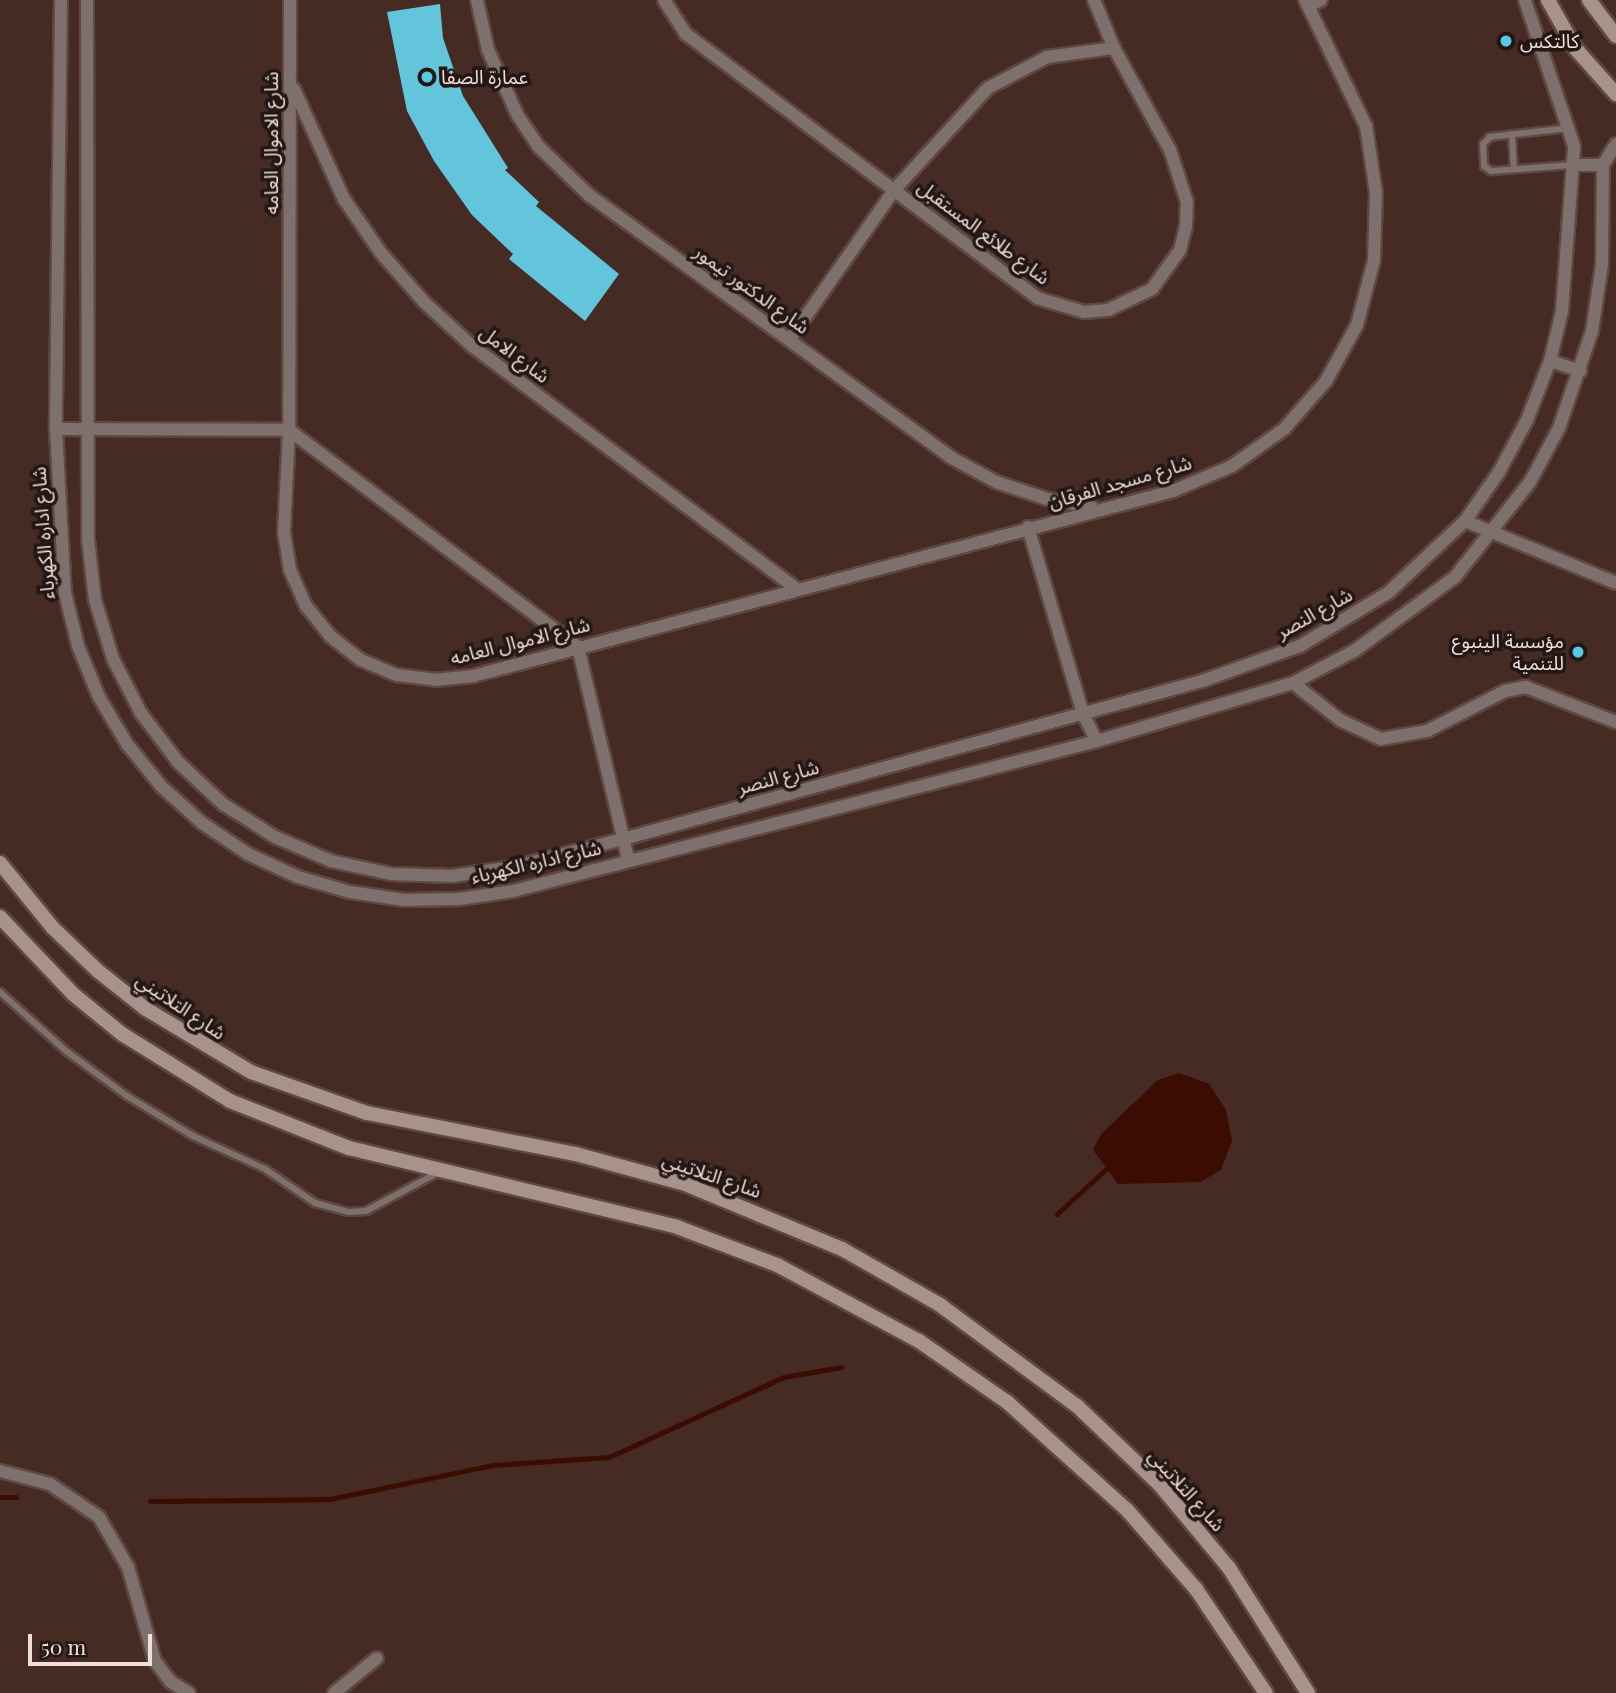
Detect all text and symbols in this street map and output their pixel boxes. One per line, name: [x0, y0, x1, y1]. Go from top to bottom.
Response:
place label: كالتكس: [1520, 30, 1579, 52]
marker: كالتكس: [1498, 33, 1514, 49]
place label: عمارة الصفا: [441, 66, 528, 88]
marker: عمارة الصفا: [419, 69, 435, 85]
street label: شارع الاموال العامه: [260, 72, 282, 214]
street label: شارع طلائع المستقبل: [913, 175, 1055, 289]
street label: شارع الدكتور تيمور: [690, 240, 814, 338]
street label: شارع الامل: [476, 320, 554, 388]
street label: شارع مسجد الفرقان: [1046, 451, 1194, 513]
street label: شارع اداره الكهرباء: [27, 466, 59, 600]
street label: شارع النصر: [1272, 583, 1356, 643]
street label: شارع الاموال العامه: [448, 613, 592, 669]
place label: مؤسسة الينبوع للتنمية: [1452, 630, 1564, 674]
marker: مؤسسة الينبوع للتنمية: [1570, 644, 1586, 660]
street label: شارع النصر: [735, 755, 821, 799]
street label: شارع اداره الكهرباء: [469, 836, 603, 888]
street label: شارع التلاتيني: [132, 968, 230, 1044]
street label: شارع التلاتيني: [660, 1147, 764, 1203]
street label: شارع التلاتيني: [1144, 1444, 1230, 1536]
scale bar: [32, 1620, 156, 1664]
text: 50 m: [41, 1632, 86, 1660]

